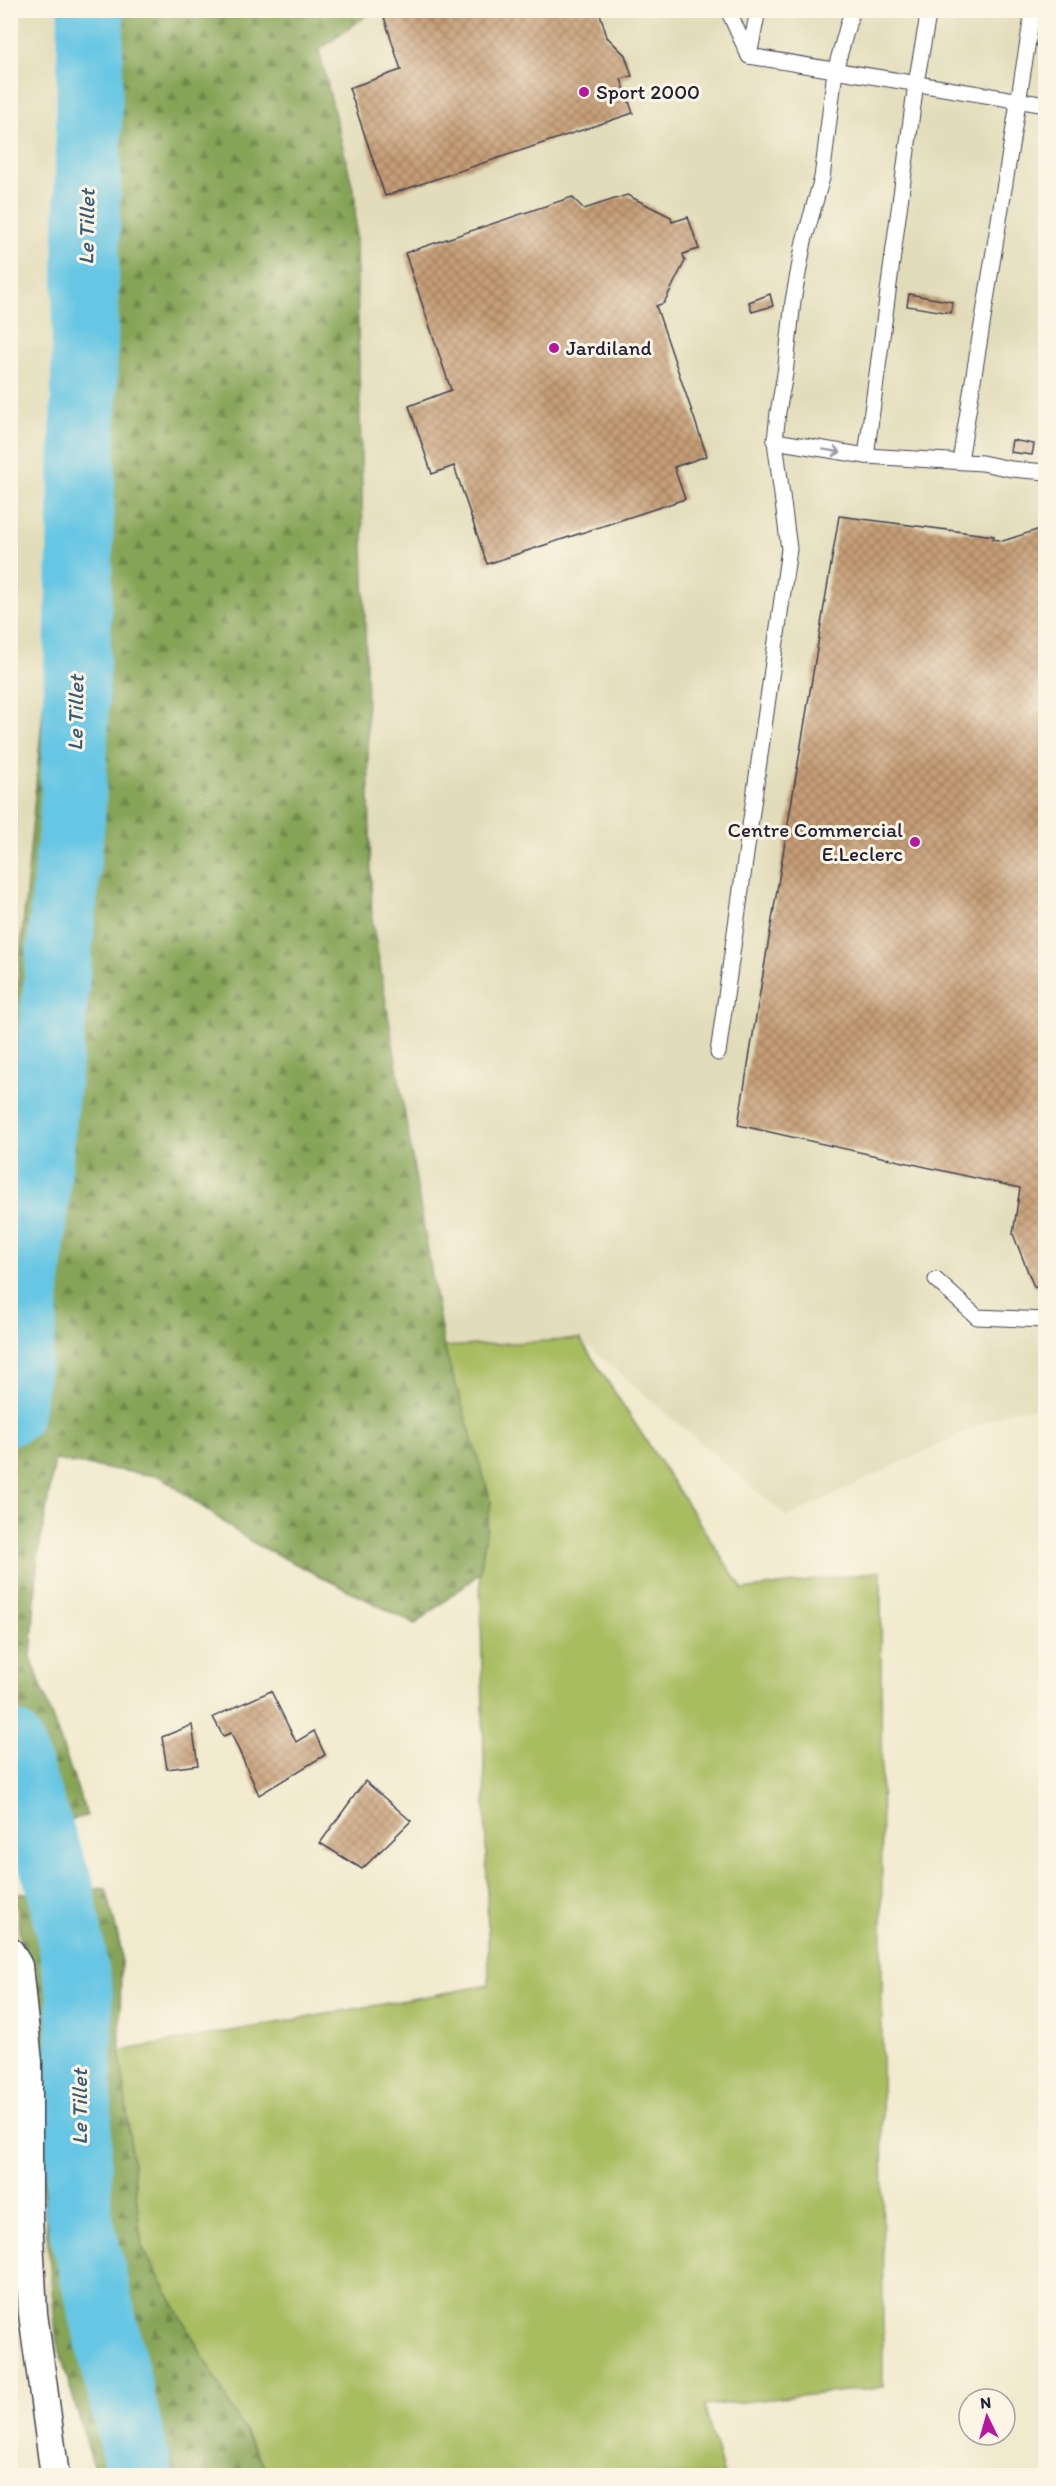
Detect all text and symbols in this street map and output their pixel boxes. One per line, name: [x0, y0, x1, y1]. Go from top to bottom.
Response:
place label: Sport 2000: [596, 79, 700, 104]
marker: Sport 2000: [577, 85, 591, 99]
water label: Le Tillet: [72, 187, 101, 265]
place label: Jardiland: [566, 335, 652, 360]
marker: Jardiland: [547, 341, 561, 355]
one-way arrow: [822, 445, 842, 456]
water label: Le Tillet: [61, 673, 90, 751]
place label: Centre Commercial E.Leclerc: [728, 817, 903, 866]
marker: Centre Commercial E.Leclerc: [908, 835, 922, 849]
water label: Le Tillet: [66, 2067, 93, 2145]
north arrow: [957, 2387, 1017, 2447]
text: N: [980, 2393, 992, 2412]

